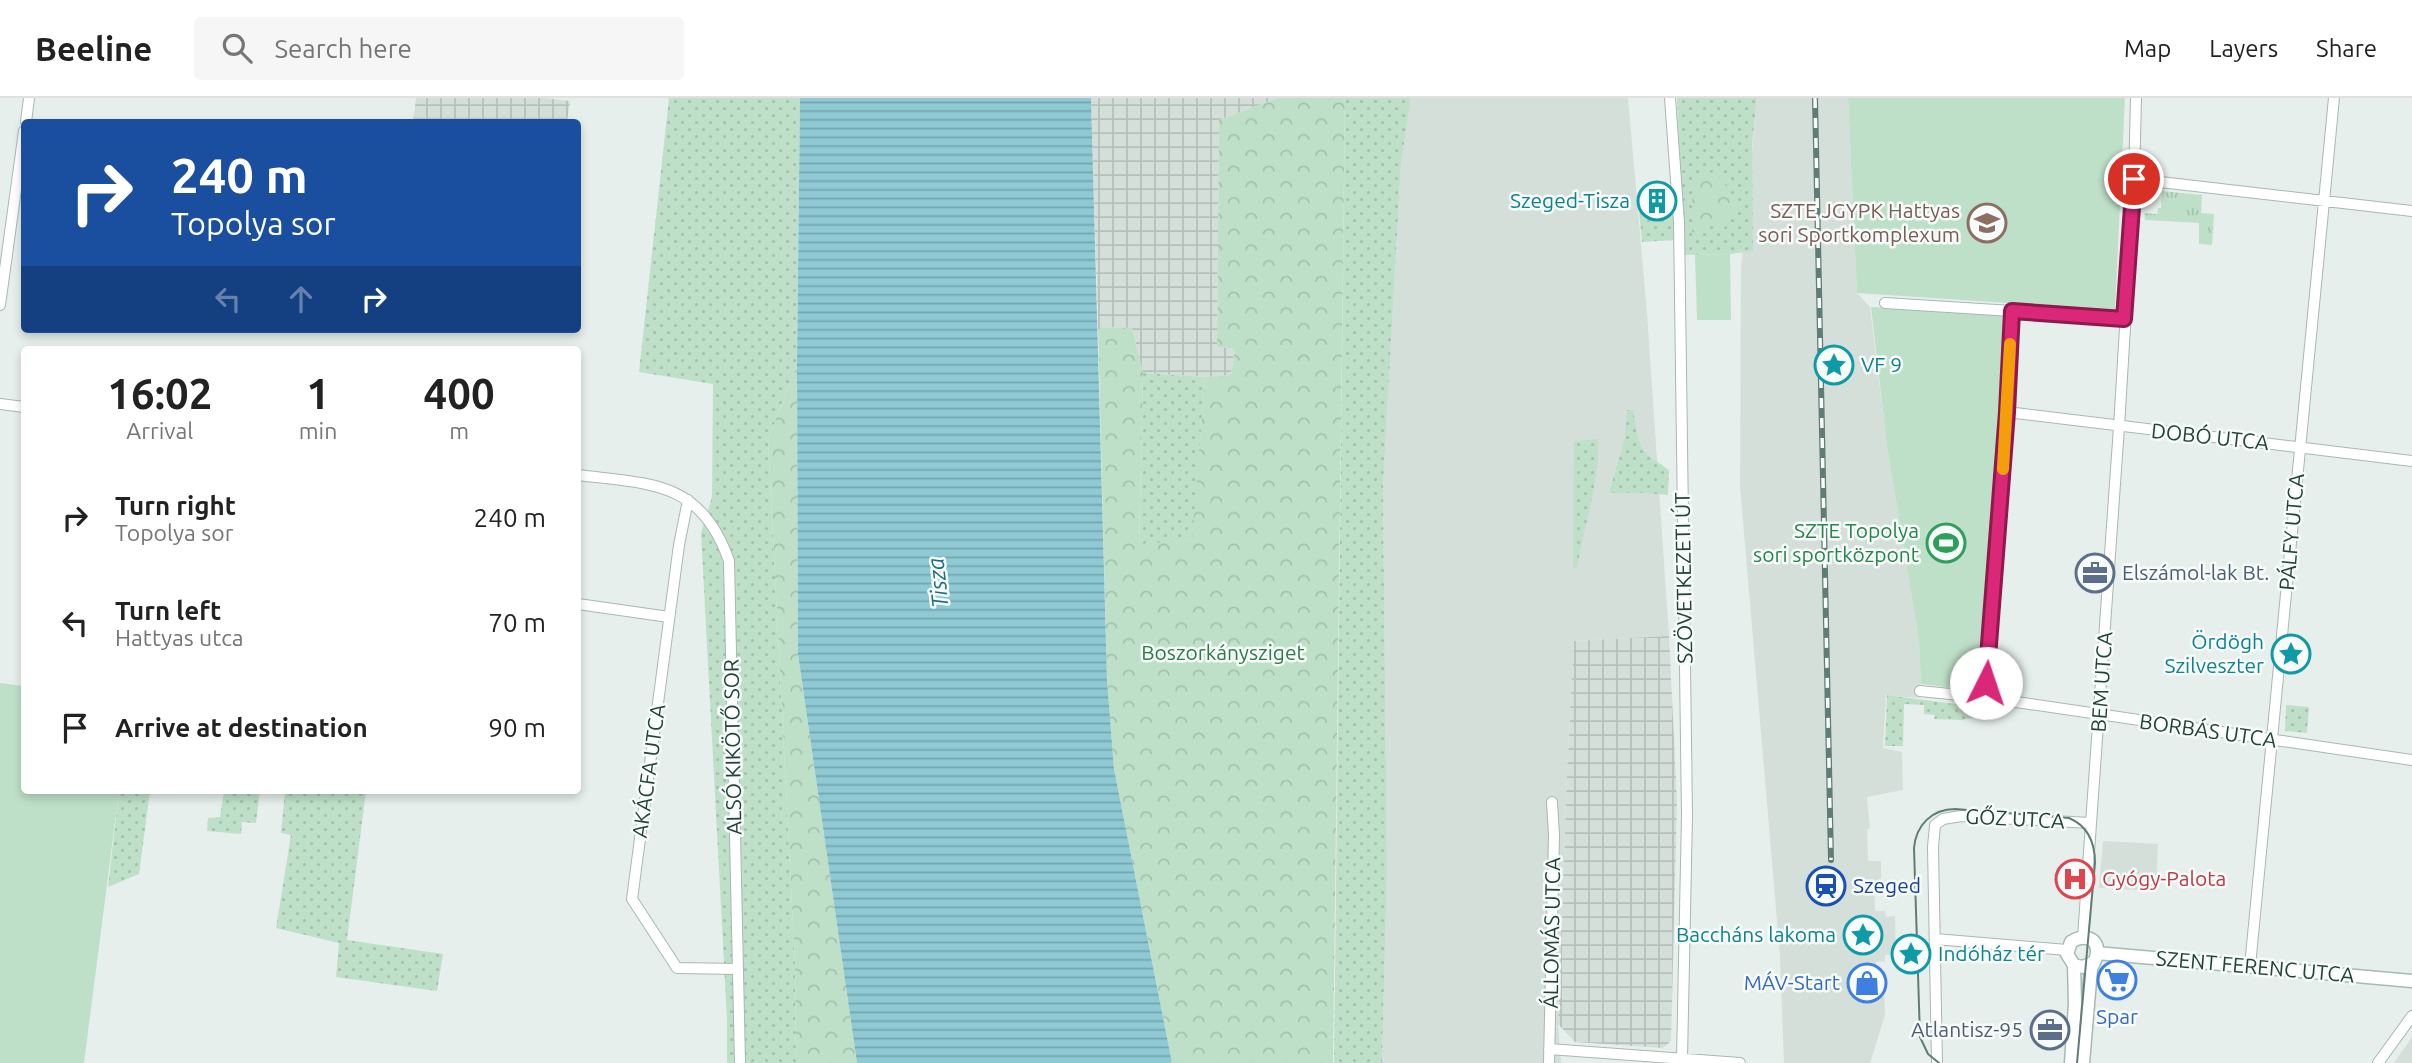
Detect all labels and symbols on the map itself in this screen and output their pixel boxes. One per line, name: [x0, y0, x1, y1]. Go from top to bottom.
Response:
pin: [2104, 149, 2164, 209]
building icon: Szeged-Tisza: [1636, 180, 1678, 222]
place label: Szeged-Tisza: [1510, 188, 1630, 212]
place label: SZTE JGYPK Hattyas sori Sportkomplexum: [1758, 198, 1960, 246]
school or university icon: SZTE JGYPK Hattyas sori Sportkomplexum: [1966, 202, 2008, 244]
place icon: VF 9: [1813, 344, 1855, 386]
place label: VF 9: [1861, 352, 1902, 376]
street label: DOBÓ UTCA: [2150, 418, 2270, 454]
street label: PÁLFY UTCA: [2274, 472, 2308, 591]
street label: SZÖVETKEZETI ÚT: [1669, 492, 1696, 664]
place label: SZTE Topolya sori sportközpont: [1753, 518, 1919, 566]
sports icon: SZTE Topolya sori sportközpont: [1925, 522, 1967, 564]
office icon: Elszámol-lak Bt.: [2074, 552, 2116, 594]
water label: Tisza: [922, 557, 953, 609]
place label: Elszámol-lak Bt.: [2122, 560, 2270, 584]
place label: Ördögh Szilveszter: [2164, 629, 2264, 677]
street label: BEM UTCA: [2086, 630, 2117, 733]
place icon: Ördögh Szilveszter: [2270, 633, 2312, 675]
park label: Boszorkánysziget: [1141, 640, 1305, 664]
position arrow: [1949, 646, 2023, 720]
street label: ALSÓ KIKÖTŐ SOR: [718, 659, 746, 835]
street label: AKÁCFA UTCA: [627, 702, 669, 839]
street label: BORBÁS UTCA: [2138, 708, 2279, 752]
street label: GŐZ UTCA: [1965, 803, 2066, 833]
street label: ÁLLOMÁS UTCA: [1538, 857, 1564, 1009]
hospital icon: Gyógy-Palota: [2054, 858, 2096, 900]
station icon: Szeged: [1805, 865, 1847, 907]
place label: Gyógy-Palota: [2102, 866, 2226, 890]
place label: Szeged: [1853, 873, 1921, 897]
place icon: Baccháns lakoma: [1842, 914, 1884, 956]
place label: Baccháns lakoma: [1676, 922, 1836, 946]
place icon: Indóház tér: [1890, 933, 1932, 975]
place label: Indóház tér: [1938, 941, 2045, 965]
street label: SZENT FERENC UTCA: [2155, 945, 2356, 987]
supermarket icon: Spar: [2096, 959, 2138, 1001]
shop icon: MÁV-Start: [1846, 962, 1888, 1004]
place label: MÁV-Start: [1744, 970, 1840, 994]
place label: Spar: [2096, 1004, 2138, 1028]
office icon: Atlantisz-95: [2029, 1009, 2071, 1051]
place label: Atlantisz-95: [1911, 1017, 2023, 1041]

